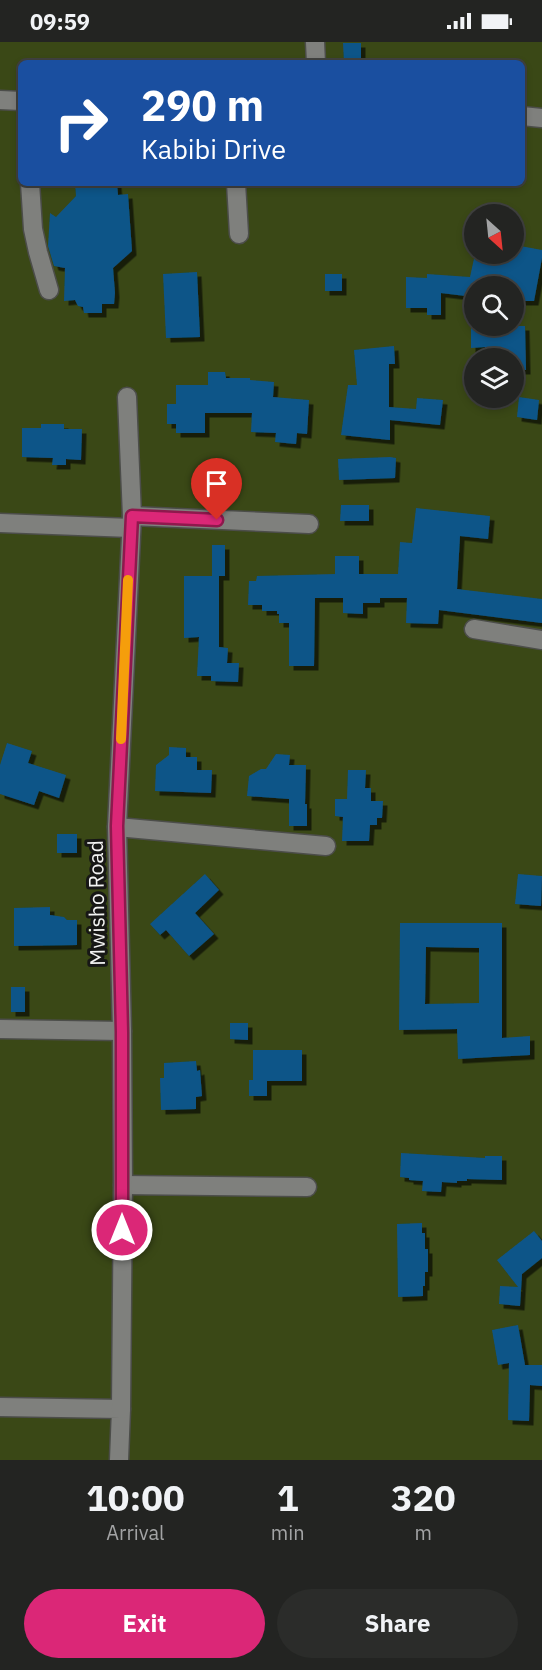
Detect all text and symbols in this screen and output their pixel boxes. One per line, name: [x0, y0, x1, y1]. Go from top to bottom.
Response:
text: 09:59: [30, 7, 90, 36]
text: 290 m: [141, 78, 264, 133]
icon: right: [42, 84, 120, 162]
text: Kabibi Drive: [141, 131, 286, 166]
north arrow: [464, 204, 524, 264]
map controls: [464, 204, 524, 408]
button: search: [464, 276, 524, 336]
button: layers: [464, 348, 524, 408]
pin: [191, 458, 242, 520]
icon: arrive: [200, 467, 233, 500]
street label: Mwisho Road: [81, 840, 111, 966]
position arrow: [90, 1198, 154, 1262]
text: 10:00: [86, 1474, 185, 1521]
text: 1: [277, 1474, 299, 1521]
text: 320: [391, 1474, 456, 1521]
text: Arrival: [106, 1519, 165, 1546]
text: min: [271, 1519, 305, 1546]
text: m: [415, 1519, 432, 1546]
button: Exit: [24, 1589, 265, 1658]
button: Share: [277, 1589, 518, 1658]

